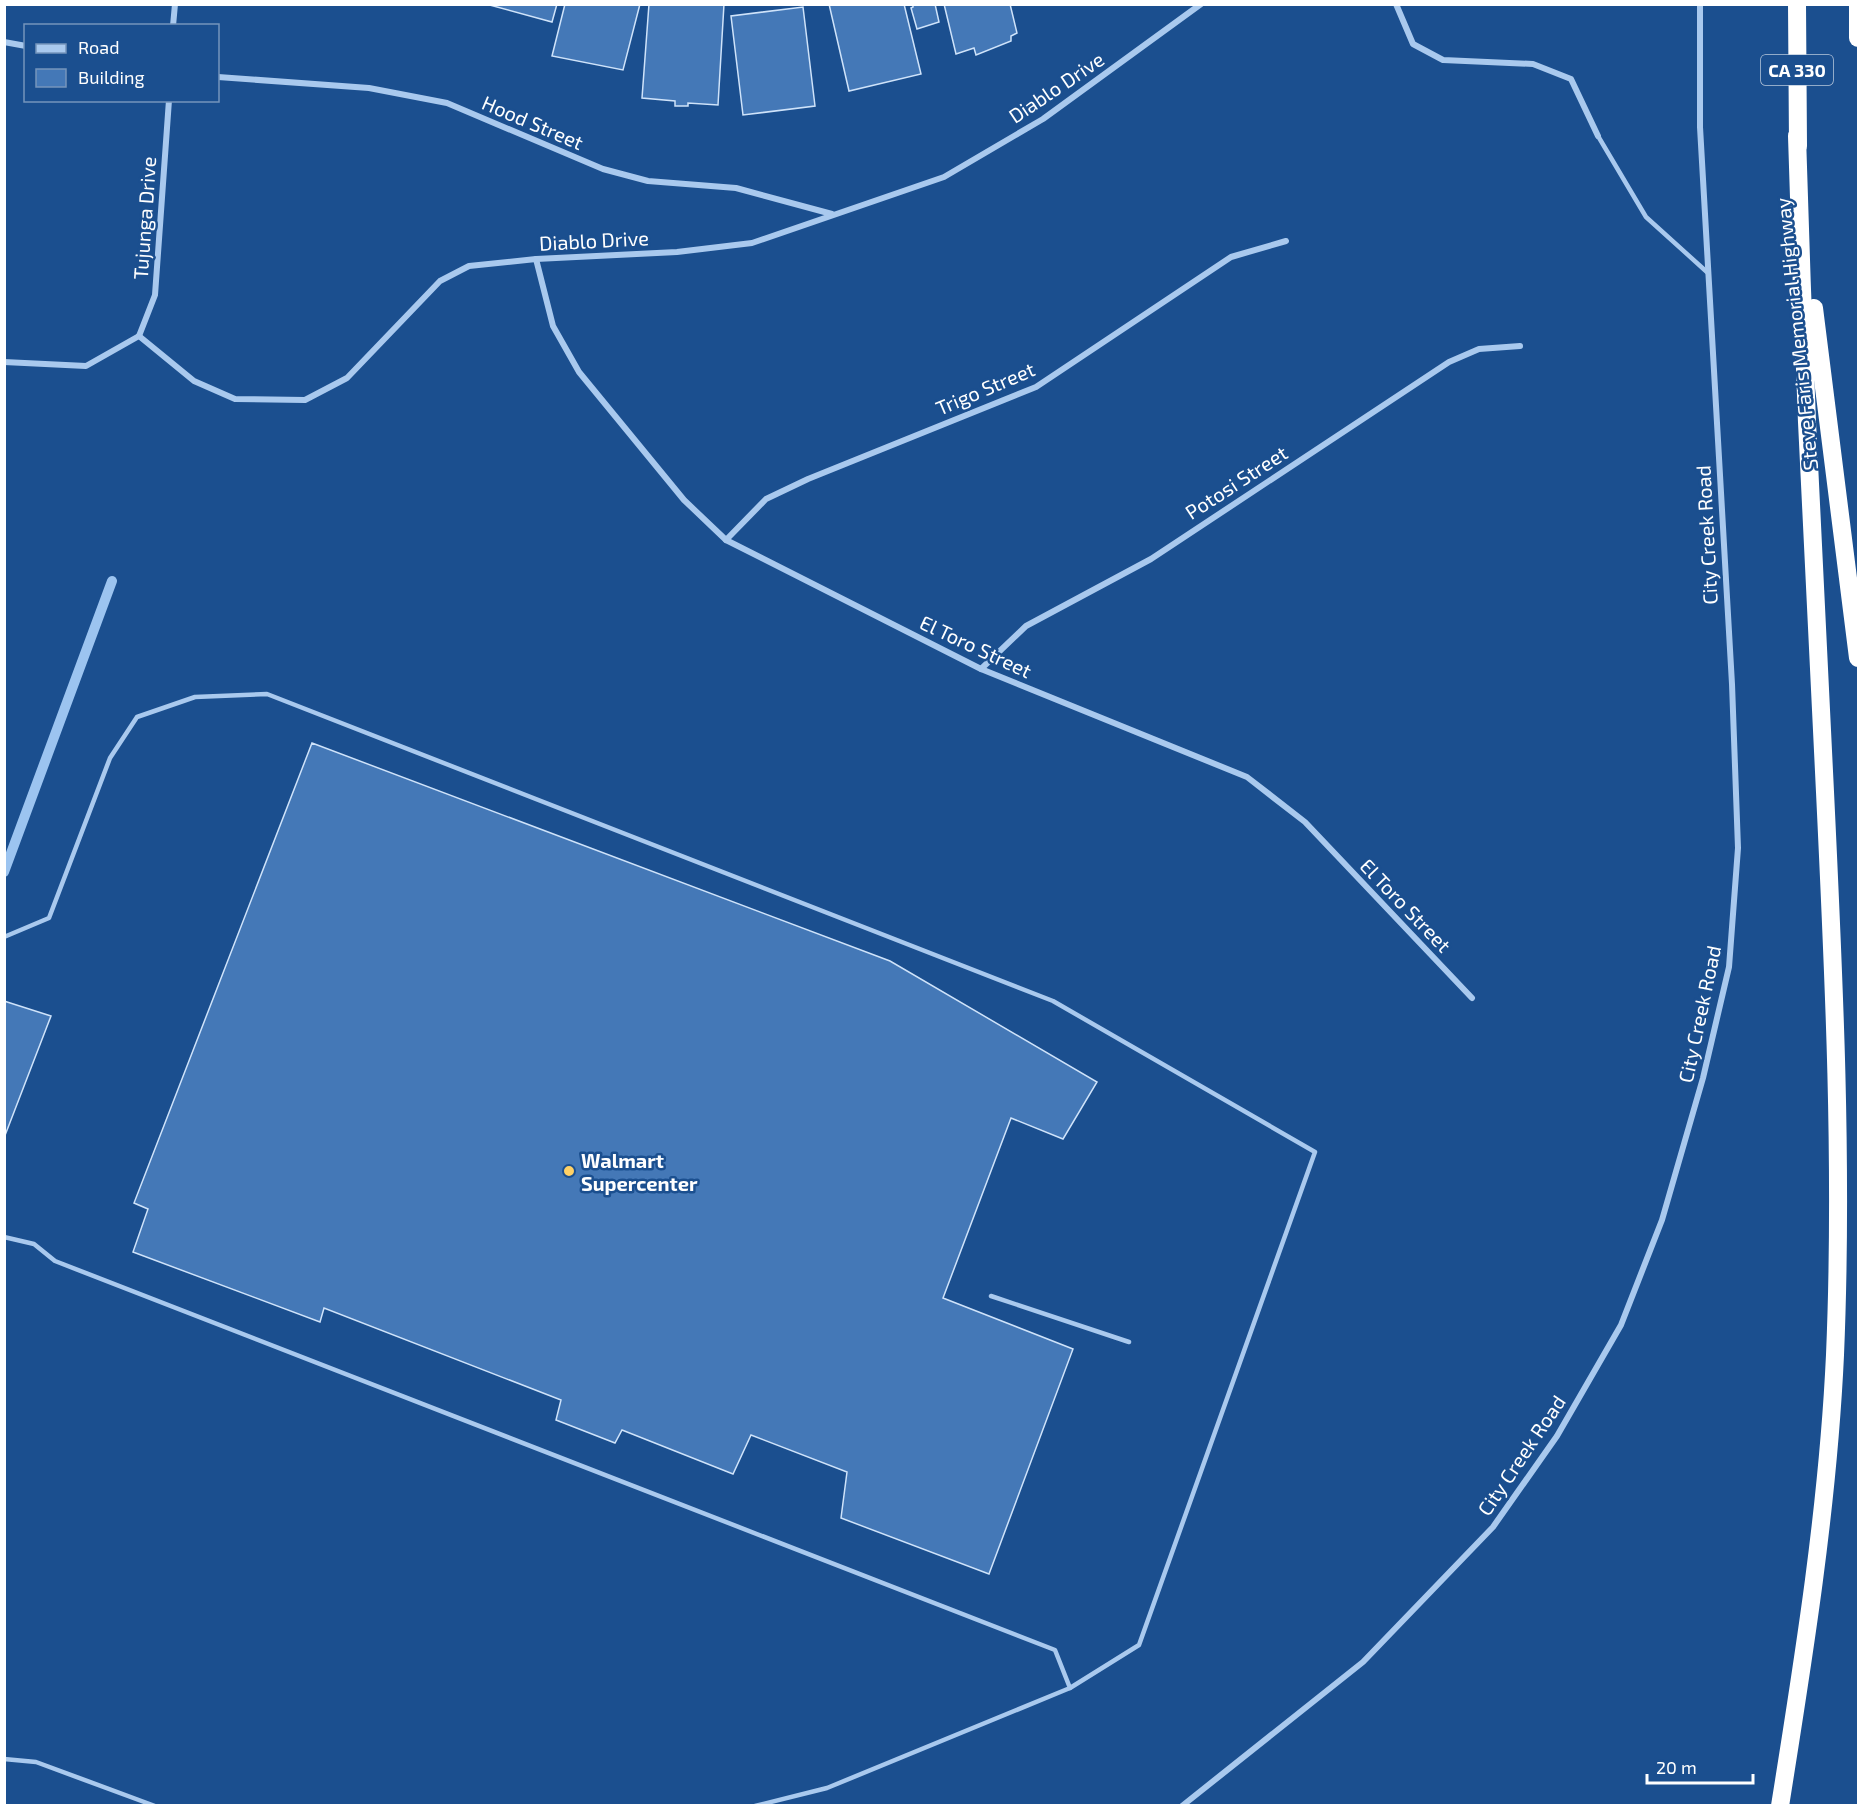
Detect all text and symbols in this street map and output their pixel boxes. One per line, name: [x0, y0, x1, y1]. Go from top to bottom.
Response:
legend: [24, 24, 219, 102]
text: Road: [78, 36, 119, 58]
street label: Diablo Drive: [1004, 46, 1108, 128]
road number: CA 330: [1761, 55, 1833, 85]
text: Building: [78, 66, 145, 88]
street label: Hood Street: [479, 90, 588, 154]
street label: Tujunga Drive: [128, 156, 160, 280]
street label: Steve Faris Memorial Highway: [1770, 196, 1822, 472]
street label: Diablo Drive: [539, 225, 649, 255]
street label: Trigo Street: [932, 356, 1038, 420]
street label: Potosi Street: [1180, 440, 1292, 524]
street label: City Creek Road: [1690, 465, 1722, 605]
street label: El Toro Street: [916, 610, 1036, 683]
street label: El Toro Street: [1355, 853, 1457, 957]
street label: City Creek Road: [1673, 943, 1725, 1085]
place label: Walmart Supercenter: [581, 1148, 698, 1195]
marker: Walmart Supercenter: [562, 1164, 576, 1178]
street label: City Creek Road: [1472, 1390, 1570, 1520]
scale bar: [1647, 1747, 1754, 1785]
text: 20 m: [1656, 1756, 1697, 1778]

